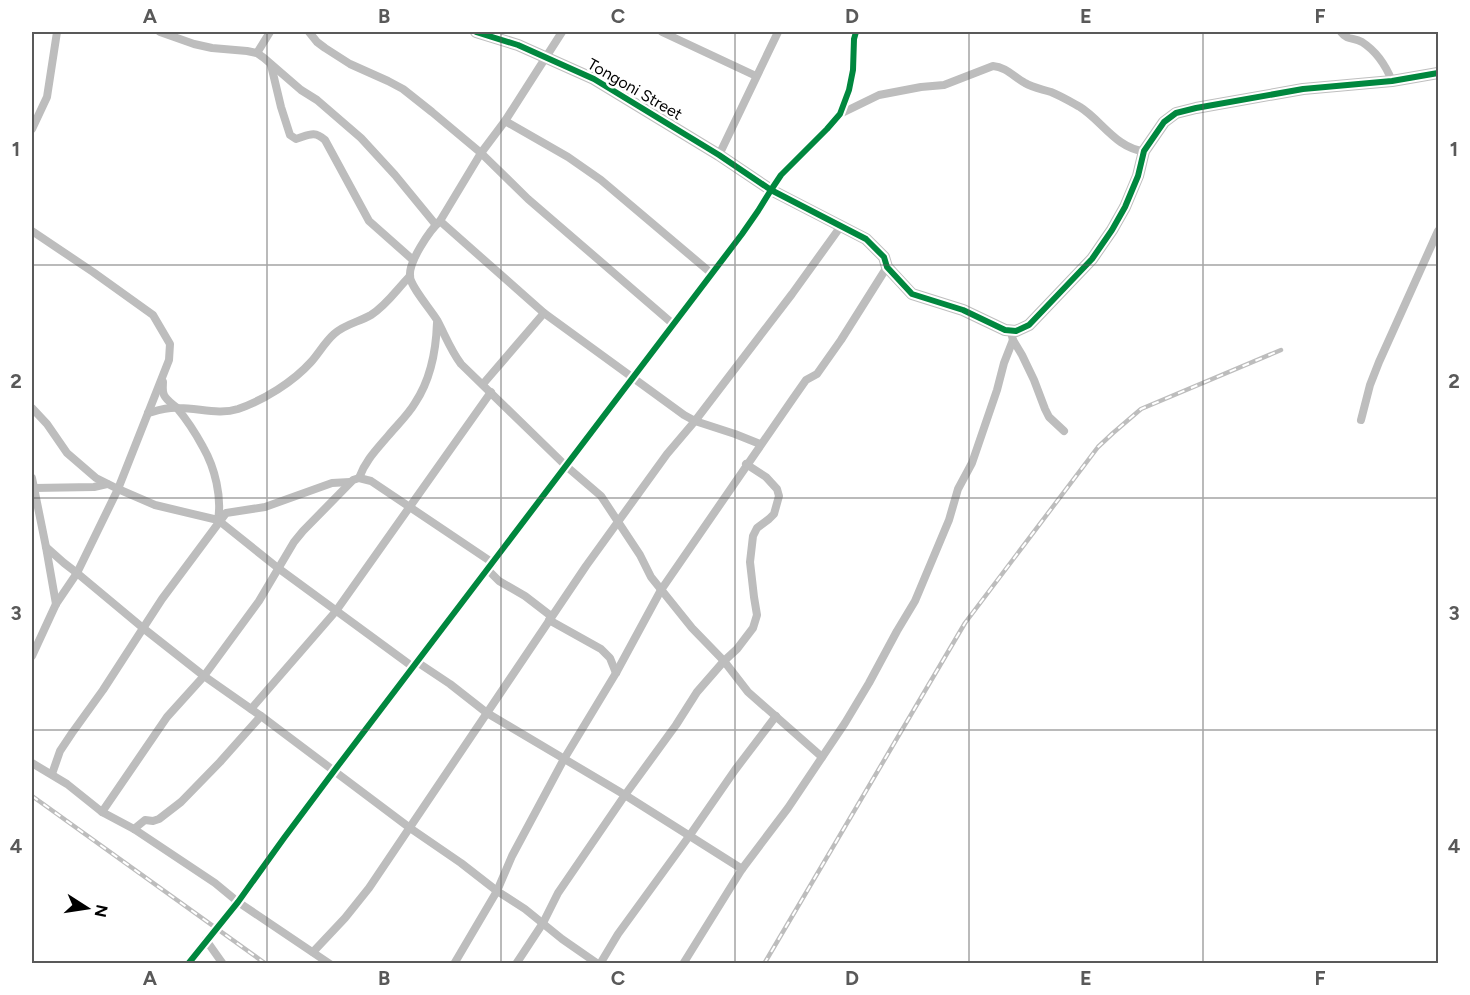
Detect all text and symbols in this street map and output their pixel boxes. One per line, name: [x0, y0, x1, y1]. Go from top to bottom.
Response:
text: A: [143, 4, 158, 28]
text: B: [378, 4, 390, 28]
text: C: [611, 4, 625, 28]
text: D: [845, 4, 859, 28]
text: E: [1080, 4, 1092, 28]
text: F: [1314, 4, 1326, 28]
street label: Tongoni Street: [584, 54, 686, 124]
text: 1: [12, 137, 20, 161]
text: 1: [1450, 137, 1458, 161]
text: 2: [10, 369, 22, 393]
text: 2: [1448, 369, 1460, 393]
text: 3: [10, 601, 22, 625]
text: 3: [1448, 601, 1460, 625]
text: 4: [10, 834, 23, 858]
text: 4: [1448, 834, 1461, 858]
north arrow: [57, 878, 117, 938]
text: N: [91, 903, 112, 919]
text: A: [143, 966, 158, 990]
text: B: [378, 966, 390, 990]
text: C: [611, 966, 625, 990]
text: D: [845, 966, 859, 990]
text: E: [1080, 966, 1092, 990]
text: F: [1314, 966, 1326, 990]

